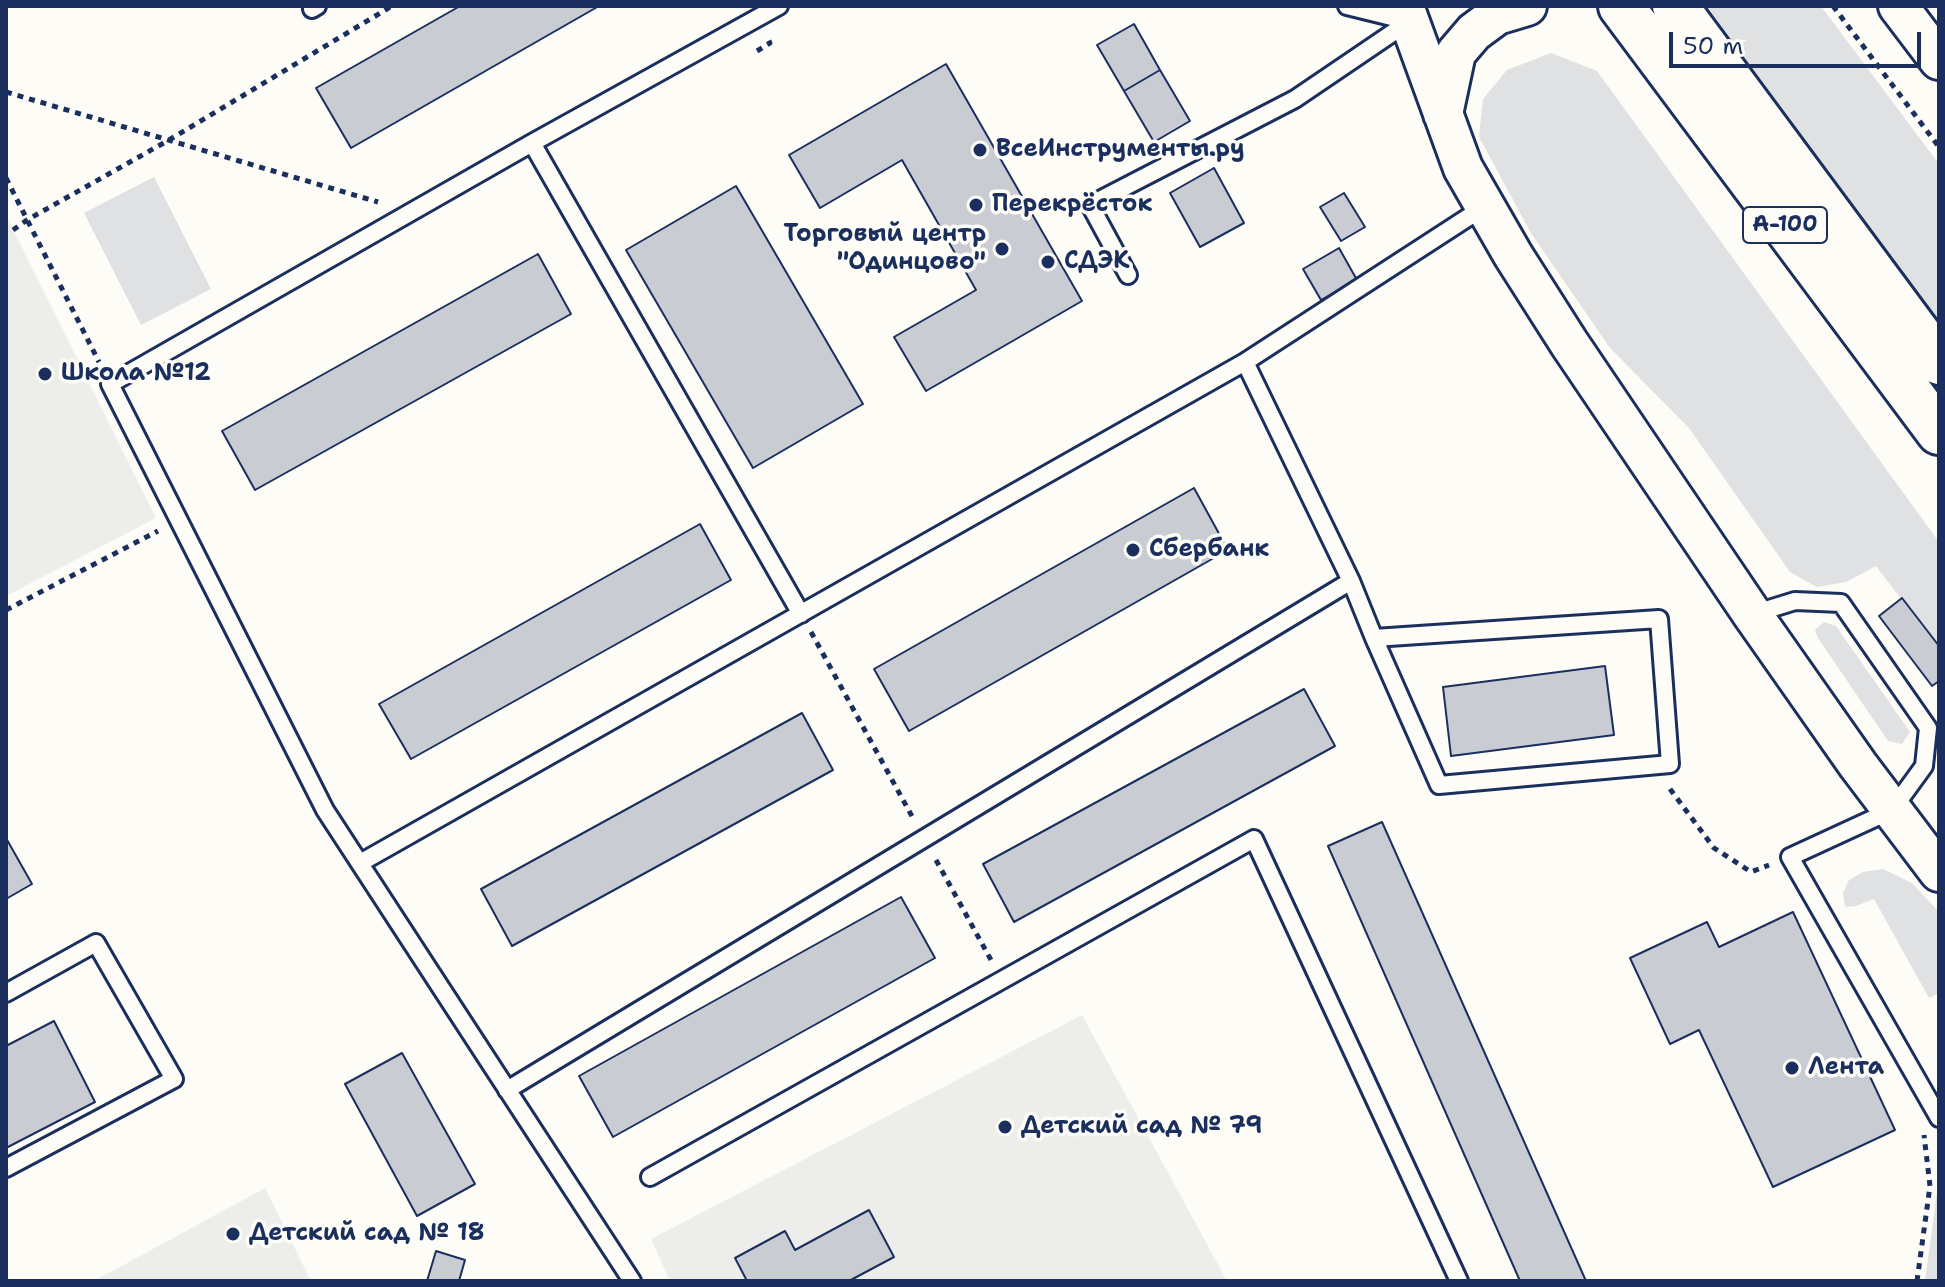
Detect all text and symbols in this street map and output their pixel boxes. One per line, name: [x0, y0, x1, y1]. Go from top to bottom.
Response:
scale bar: [1673, 16, 1925, 66]
text: 50 m: [1683, 30, 1743, 62]
place label: ВсеИнструменты.ру: [996, 136, 1245, 164]
marker: ВсеИнструменты.ру: [971, 141, 989, 159]
place label: Перекрёсток: [992, 191, 1153, 219]
marker: Перекрёсток: [967, 196, 985, 214]
road number: А-100: [1743, 207, 1827, 243]
place label: Торговый центр "Одинцово": [784, 221, 986, 277]
marker: Торговый центр "Одинцово": [993, 240, 1011, 258]
place label: СДЭК: [1064, 248, 1130, 276]
marker: СДЭК: [1039, 253, 1057, 271]
place label: Школа №12: [61, 360, 211, 388]
marker: Школа №12: [36, 365, 54, 383]
place label: Сбербанк: [1149, 536, 1269, 564]
marker: Сбербанк: [1124, 541, 1142, 559]
place label: Лента: [1808, 1054, 1884, 1082]
marker: Лента: [1783, 1059, 1801, 1077]
place label: Детский сад № 79: [1021, 1113, 1262, 1141]
marker: Детский сад № 79: [996, 1118, 1014, 1136]
place label: Детский сад № 18: [249, 1220, 485, 1248]
marker: Детский сад № 18: [224, 1225, 242, 1243]

